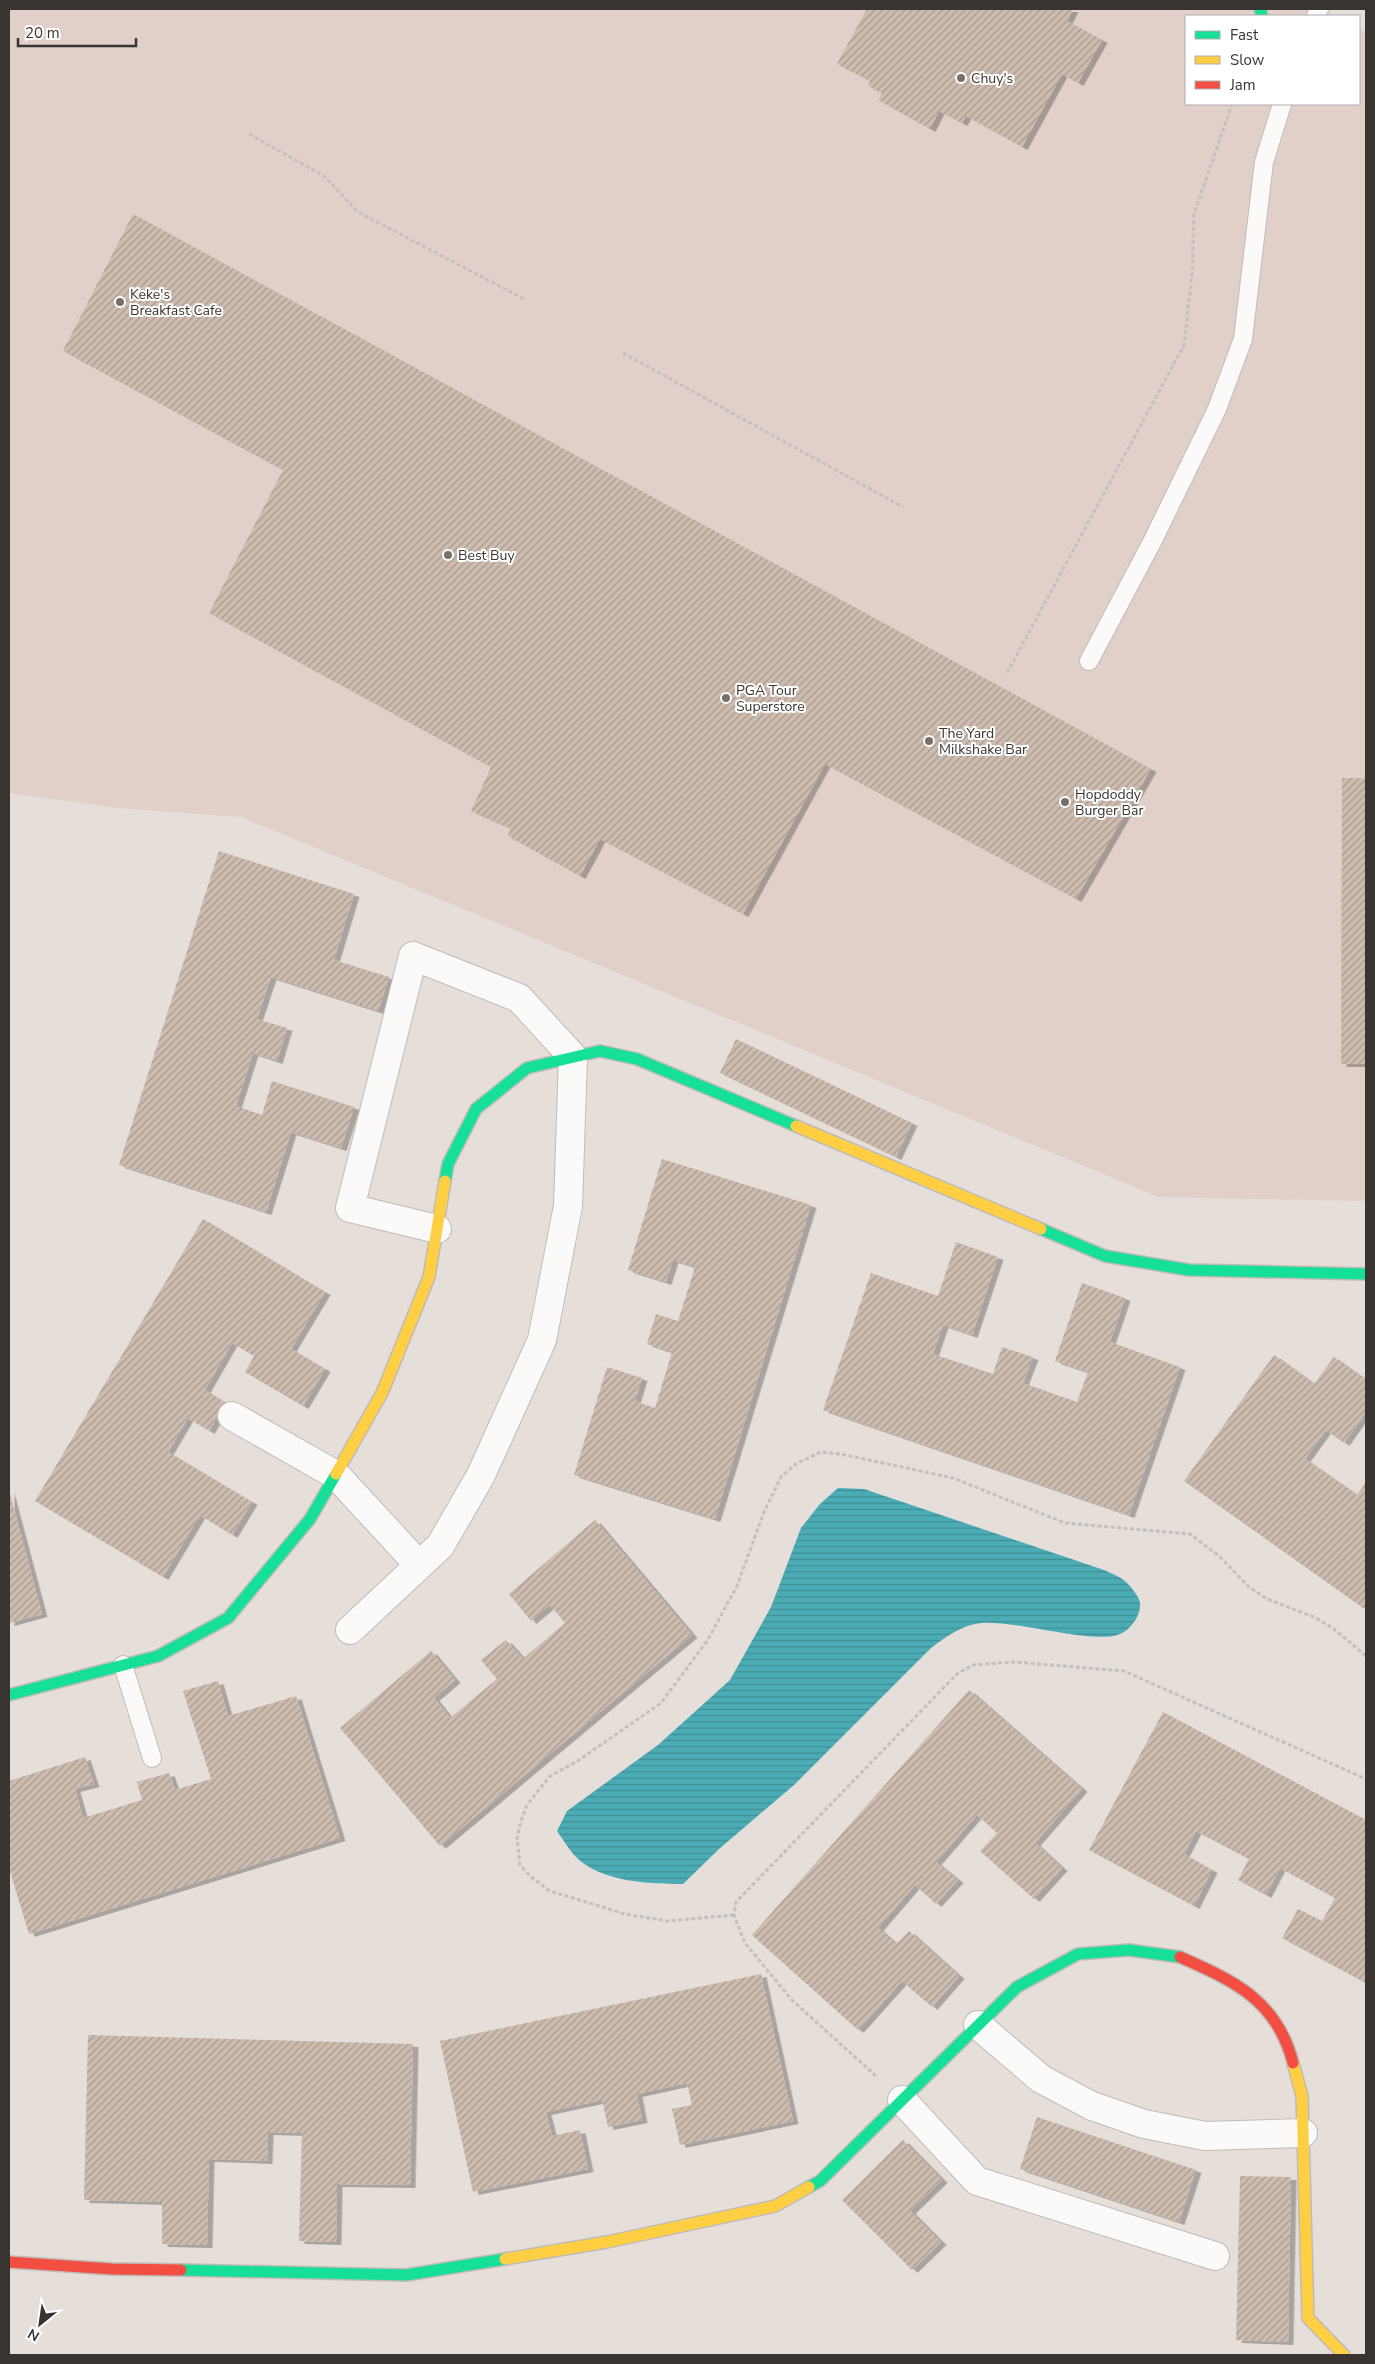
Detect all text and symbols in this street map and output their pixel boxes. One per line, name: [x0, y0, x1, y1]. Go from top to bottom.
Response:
scale bar: [18, 15, 135, 47]
legend: [1185, 15, 1360, 105]
text: 20 m: [25, 23, 60, 43]
text: Fast: [1230, 25, 1259, 45]
text: Slow: [1230, 50, 1265, 70]
place label: Chuy's: [971, 69, 1014, 88]
marker: Chuy's: [955, 72, 967, 84]
text: Jam: [1229, 75, 1256, 95]
place label: Keke's Breakfast Cafe: [130, 285, 222, 320]
marker: Keke's Breakfast Cafe: [114, 296, 126, 308]
place label: Best Buy: [458, 546, 515, 565]
marker: Best Buy: [442, 549, 454, 561]
place label: PGA Tour Superstore: [736, 681, 805, 716]
marker: PGA Tour Superstore: [720, 692, 732, 704]
place label: The Yard Milkshake Bar: [939, 724, 1027, 759]
marker: The Yard Milkshake Bar: [923, 735, 935, 747]
place label: Hopdoddy Burger Bar: [1075, 785, 1143, 820]
marker: Hopdoddy Burger Bar: [1059, 796, 1071, 808]
north arrow: [15, 2299, 65, 2349]
text: N: [24, 2324, 43, 2346]

